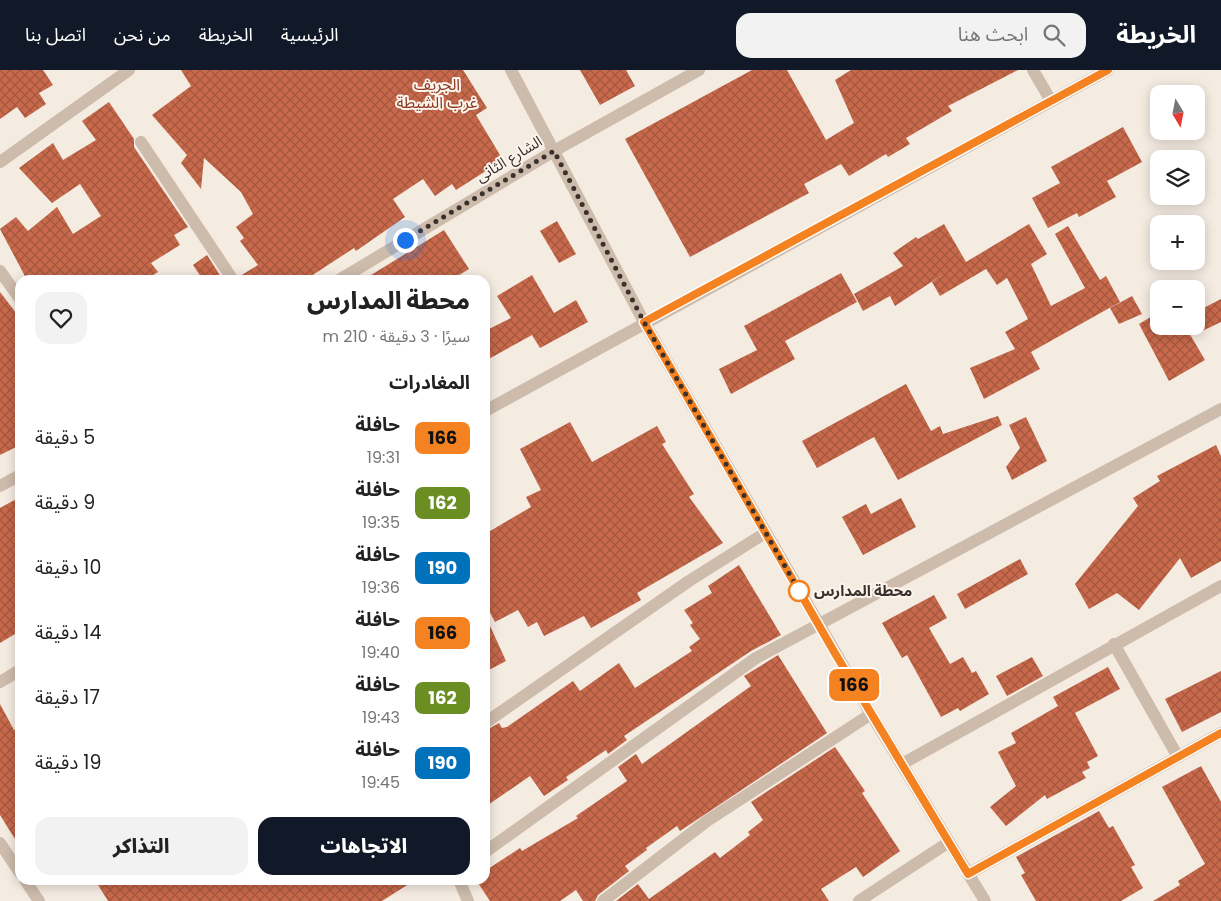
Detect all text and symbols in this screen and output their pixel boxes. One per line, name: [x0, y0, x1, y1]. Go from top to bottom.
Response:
search box: [736, 13, 1086, 58]
text: الخريطة: [1116, 18, 1196, 51]
text: ابحث هنا: [958, 21, 1028, 48]
icon: search: [1040, 21, 1068, 49]
text: اتصل بنا: [25, 22, 86, 47]
text: من نحن: [114, 22, 171, 47]
text: الخريطة: [199, 22, 253, 47]
text: الرئيسية: [281, 22, 339, 47]
district label: الجريف غرب الشيطة: [396, 73, 478, 114]
north arrow: [1150, 85, 1205, 140]
map controls: [1150, 85, 1205, 335]
street label: الشارع الثانى: [472, 130, 547, 188]
button: layers: [1150, 150, 1205, 205]
button: +: [1150, 215, 1205, 270]
your location: [393, 228, 418, 253]
button: −: [1150, 280, 1205, 335]
text: محطة المدارس: [307, 284, 470, 317]
button: heart: [35, 292, 87, 344]
text: سيرًا · 3 دقيقة · 210 m: [323, 325, 470, 348]
text: المغادرات: [389, 369, 470, 396]
text: حافلة: [355, 411, 400, 438]
text: 5 دقيقة: [35, 424, 95, 451]
text: 166: [428, 425, 457, 450]
text: 19:31: [367, 446, 400, 469]
text: حافلة: [355, 476, 400, 503]
text: 9 دقيقة: [35, 489, 95, 516]
text: 162: [428, 490, 457, 515]
text: 19:35: [362, 511, 400, 534]
text: حافلة: [355, 541, 400, 568]
text: 10 دقيقة: [35, 554, 101, 581]
text: 190: [428, 555, 457, 580]
text: 19:36: [362, 576, 400, 599]
marker: محطة المدارس: [788, 580, 810, 602]
place label: محطة المدارس: [814, 580, 912, 601]
text: حافلة: [355, 606, 400, 633]
text: 14 دقيقة: [35, 619, 101, 646]
text: 166: [428, 620, 457, 645]
text: 19:40: [361, 641, 400, 664]
line badge: 166: [825, 669, 883, 701]
text: حافلة: [355, 671, 400, 698]
text: 166: [839, 672, 869, 697]
text: 17 دقيقة: [35, 684, 100, 711]
text: 162: [428, 685, 457, 710]
text: 19:43: [362, 706, 400, 729]
text: حافلة: [355, 736, 400, 763]
text: 19 دقيقة: [35, 749, 101, 776]
text: 190: [428, 750, 457, 775]
text: 19:45: [361, 771, 400, 794]
button: التذاكر: [35, 817, 248, 875]
button: الاتجاهات: [258, 817, 470, 875]

